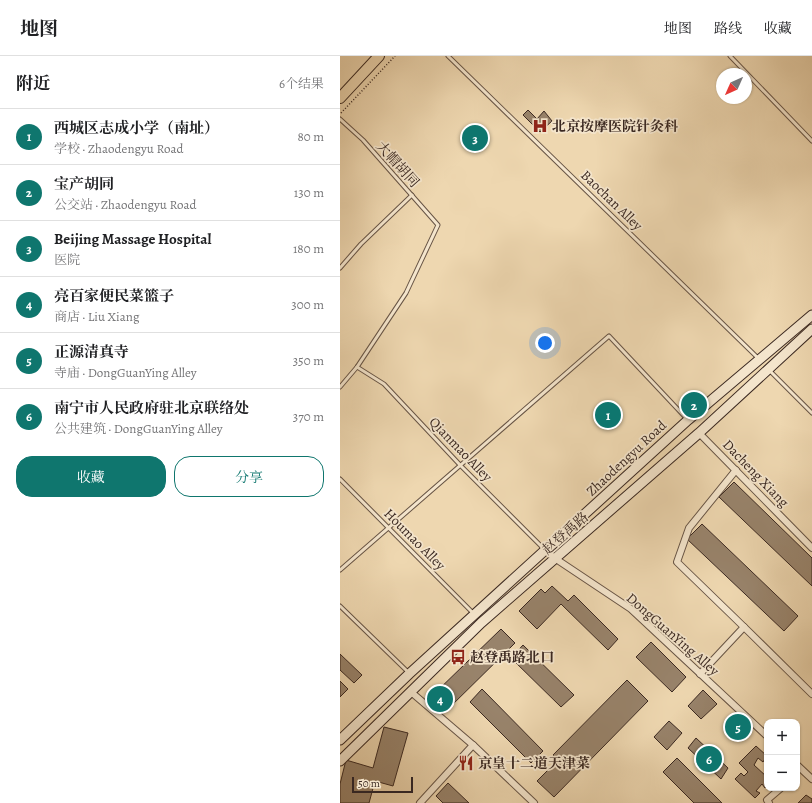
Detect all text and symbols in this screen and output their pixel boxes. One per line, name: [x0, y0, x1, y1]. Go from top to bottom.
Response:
text: 地图: [20, 16, 58, 42]
text: 地图: [664, 19, 692, 38]
text: 路线: [714, 19, 742, 38]
text: 收藏: [764, 19, 792, 38]
north arrow: [716, 68, 752, 104]
text: 附近: [16, 72, 50, 95]
text: 6个结果: [279, 75, 324, 92]
hospital icon: 北京按摩医院针灸科: [531, 117, 549, 135]
place label: 北京按摩医院针灸科: [552, 117, 679, 136]
text: 西城区志成小学（南址）: [54, 118, 219, 138]
pin: 3: [462, 123, 488, 153]
text: 1: [27, 128, 31, 145]
text: 80 m: [297, 128, 324, 145]
street label: 大帽胡同: [372, 137, 423, 191]
text: 学校 · Zhaodengyu Road: [54, 140, 184, 157]
street label: Baochan Alley: [576, 166, 647, 235]
text: 宝产胡同: [54, 174, 114, 194]
text: 2: [26, 184, 32, 201]
text: 130 m: [294, 184, 324, 201]
text: 公交站 · Zhaodengyu Road: [54, 196, 197, 213]
text: Beijing Massage Hospital: [54, 229, 212, 249]
text: 3: [26, 240, 32, 257]
text: 180 m: [293, 240, 324, 257]
text: 医院: [54, 251, 80, 268]
text: 亮百家便民菜篮子: [54, 286, 174, 306]
text: 4: [26, 296, 32, 313]
text: 300 m: [291, 296, 324, 313]
text: 商店 · Liu Xiang: [54, 308, 139, 325]
your location: [535, 333, 555, 353]
text: 正源清真寺: [54, 342, 129, 362]
text: 5: [26, 352, 32, 369]
text: 350 m: [293, 352, 324, 369]
text: 寺庙 · DongGuanYing Alley: [54, 364, 197, 381]
pin: 2: [681, 390, 707, 420]
text: 南宁市人民政府驻北京联络处: [54, 398, 249, 418]
pin: 1: [595, 400, 621, 430]
text: 6: [26, 408, 32, 425]
text: 370 m: [293, 408, 324, 425]
street label: Qianmao Alley: [425, 413, 497, 486]
street label: Zhaodengyu Road: [582, 416, 671, 500]
text: 公共建筑 · DongGuanYing Alley: [54, 420, 223, 437]
street label: Dacheng Xiang: [718, 435, 793, 512]
button: 收藏: [16, 456, 166, 497]
button: 分享: [174, 456, 324, 497]
street label: Houmao Alley: [380, 504, 450, 575]
street label: 赵登禹路: [538, 508, 593, 559]
street label: DongGuanYing Alley: [622, 589, 724, 681]
bus stop icon: 赵登禹路北口: [449, 648, 467, 666]
place label: 赵登禹路北口: [470, 648, 554, 667]
pin: 4: [427, 684, 453, 714]
pin: 5: [725, 712, 751, 742]
map controls: [764, 719, 800, 791]
button: +: [764, 719, 800, 755]
pin: 6: [696, 744, 722, 774]
restaurant icon: 京皇十二道天津菜: [457, 754, 475, 772]
place label: 京皇十二道天津菜: [478, 754, 590, 773]
button: −: [764, 755, 800, 791]
scale bar: [352, 775, 413, 794]
text: 50 m: [358, 776, 380, 791]

